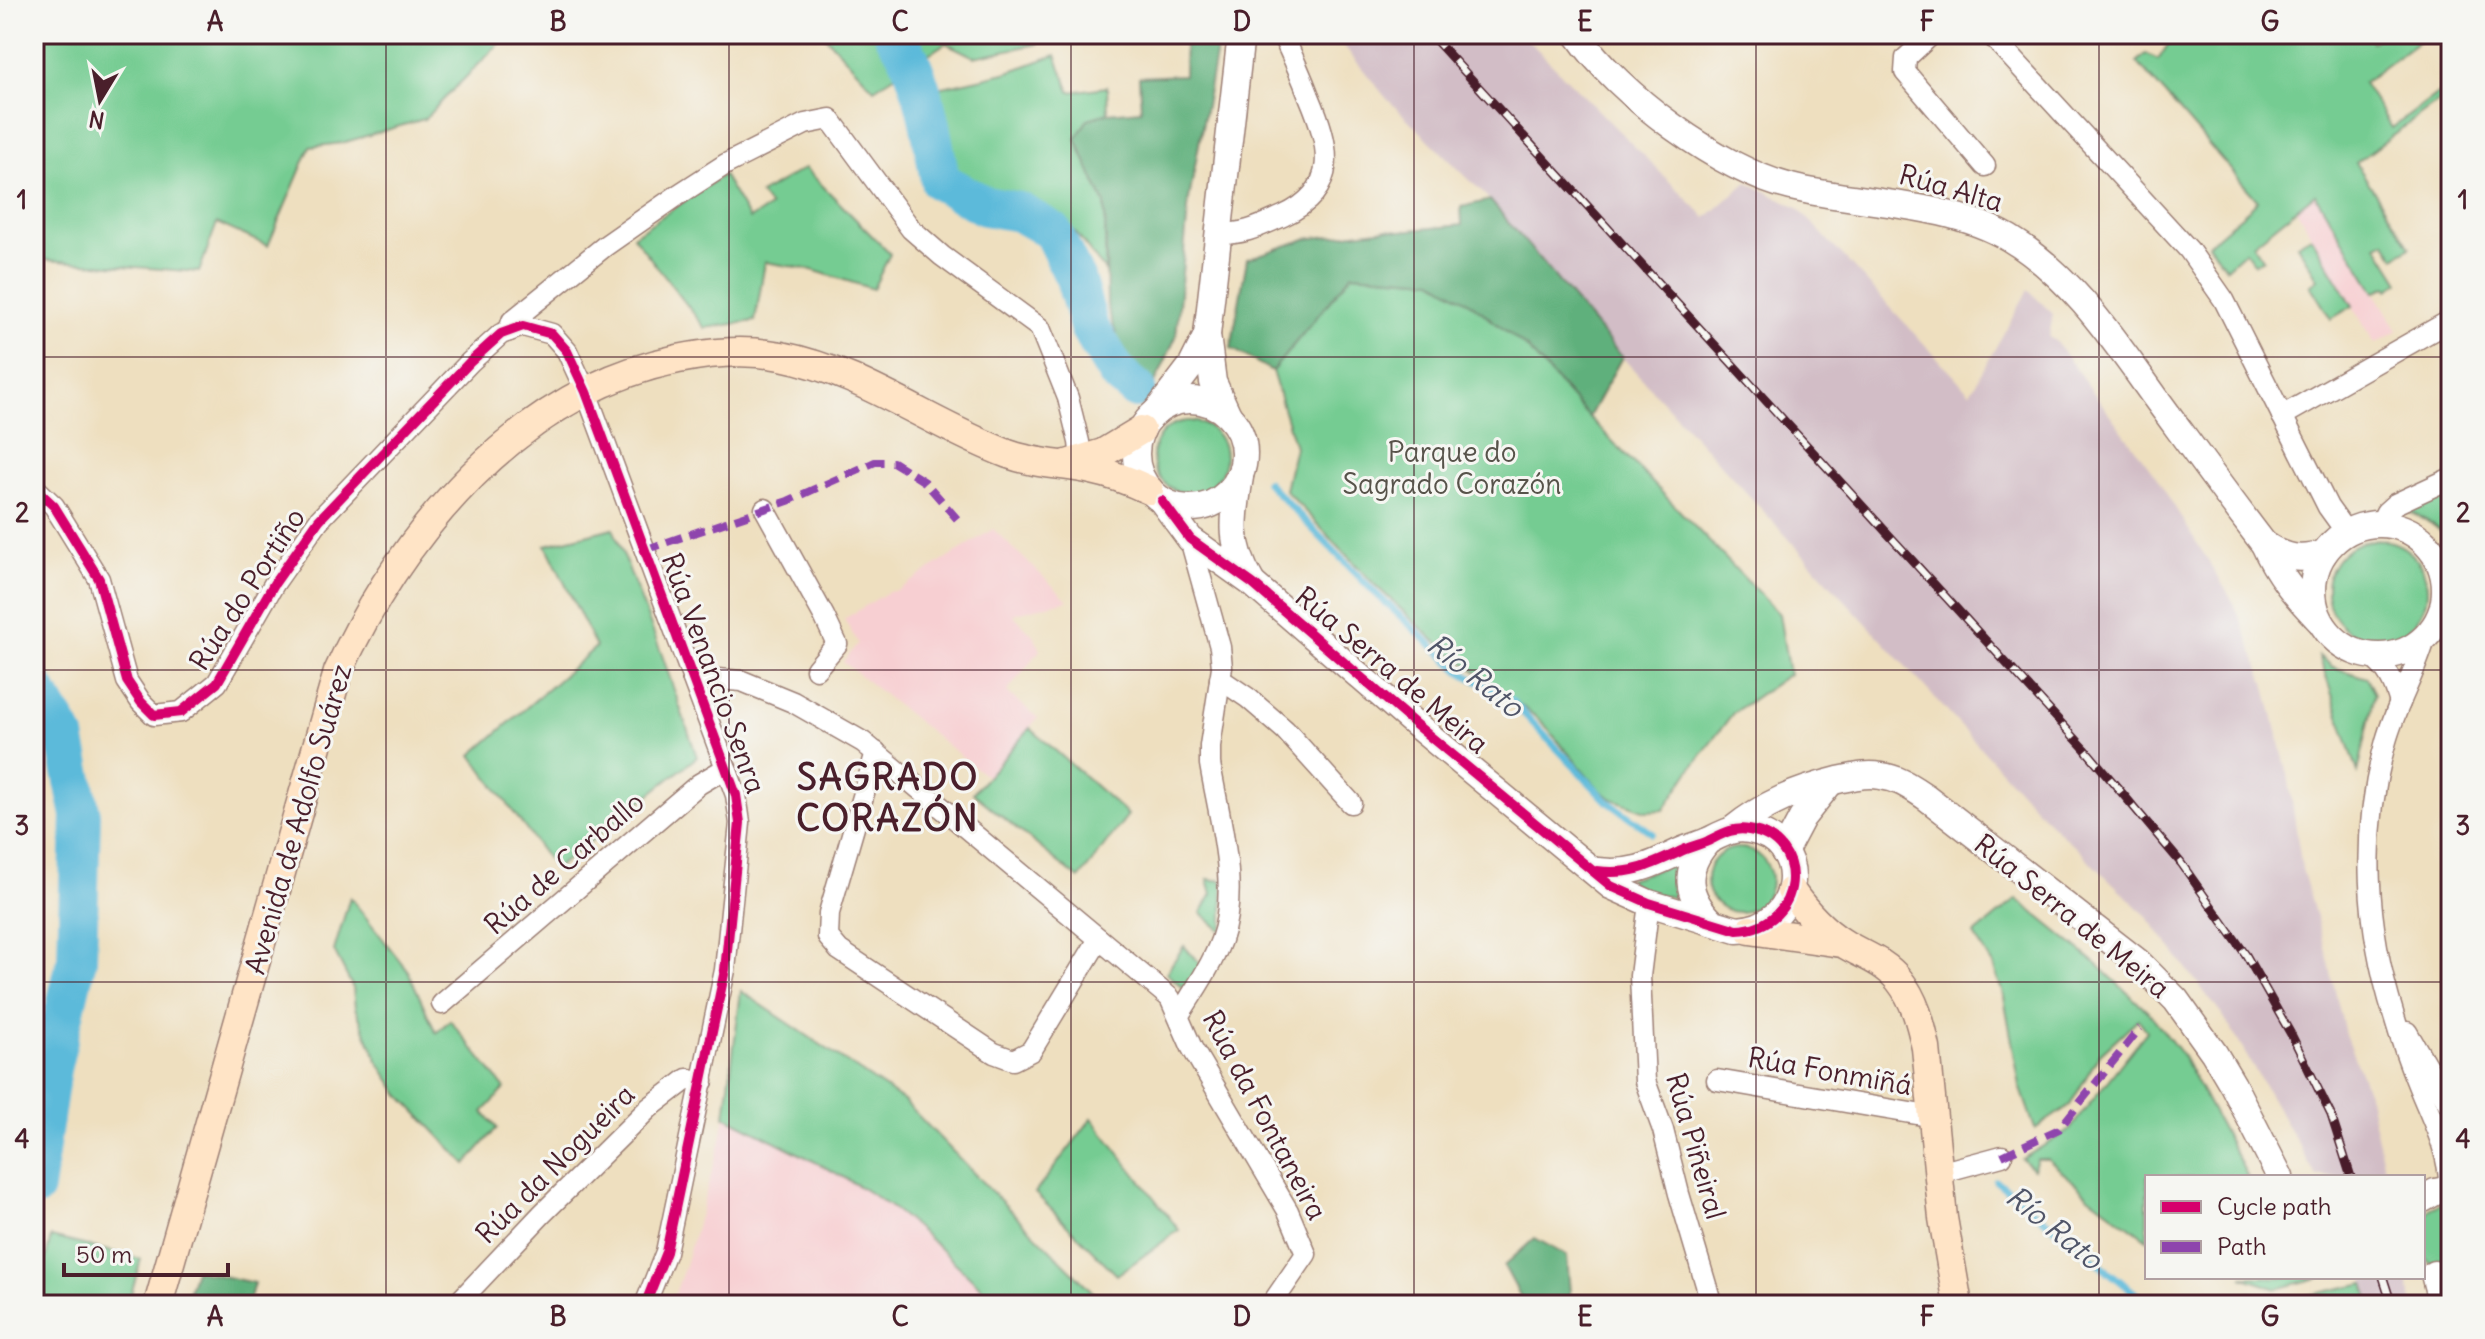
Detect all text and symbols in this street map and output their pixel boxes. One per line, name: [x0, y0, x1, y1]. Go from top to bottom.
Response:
text: A: [207, 5, 224, 38]
text: B: [549, 5, 567, 38]
text: C: [891, 5, 909, 38]
text: D: [1233, 5, 1251, 38]
text: E: [1577, 5, 1593, 38]
text: F: [1920, 5, 1935, 38]
text: G: [2261, 5, 2280, 38]
north arrow: [60, 60, 140, 140]
text: N: [87, 105, 106, 135]
street label: Rúa Alta: [1895, 156, 2007, 220]
text: 1: [17, 183, 27, 216]
text: 1: [2458, 183, 2468, 216]
park label: Parque do Sagrado Corazón: [1342, 434, 1562, 502]
text: 2: [15, 496, 29, 529]
text: 2: [2456, 496, 2470, 529]
street label: Rúa do Portiño: [181, 501, 313, 677]
street label: Rúa Venancio Senra: [654, 548, 774, 798]
street label: Rúa Serra de Meira: [1288, 579, 1496, 761]
water label: Río Rato: [1420, 625, 1533, 727]
street label: Avenida de Adolfo Suárez: [237, 660, 359, 978]
district label: SAGRADO CORAZÓN: [796, 755, 980, 841]
street label: Rúa de Carballo: [477, 784, 651, 942]
text: 3: [15, 809, 29, 842]
text: 3: [2456, 809, 2470, 842]
street label: Rúa Serra de Meira: [1967, 826, 2177, 1006]
street label: Rúa da Fontaneira: [1195, 1004, 1335, 1226]
street label: Rúa Fonmiñá: [1745, 1039, 1915, 1103]
street label: Rúa Piñeiral: [1658, 1069, 1734, 1223]
street label: Rúa da Nogueira: [468, 1077, 642, 1251]
text: 4: [14, 1122, 30, 1155]
text: 4: [2455, 1122, 2471, 1155]
legend: [2145, 1175, 2425, 1279]
water label: Río Rato: [1999, 1177, 2112, 1279]
text: Cycle path: [2217, 1191, 2332, 1221]
scale bar: [64, 1227, 228, 1277]
text: Path: [2217, 1231, 2267, 1261]
text: 50 m: [76, 1239, 132, 1269]
text: A: [207, 1300, 224, 1333]
text: B: [549, 1300, 567, 1333]
text: C: [891, 1300, 909, 1333]
text: D: [1233, 1300, 1251, 1333]
text: E: [1577, 1300, 1593, 1333]
text: F: [1920, 1300, 1935, 1333]
text: G: [2261, 1300, 2280, 1333]

